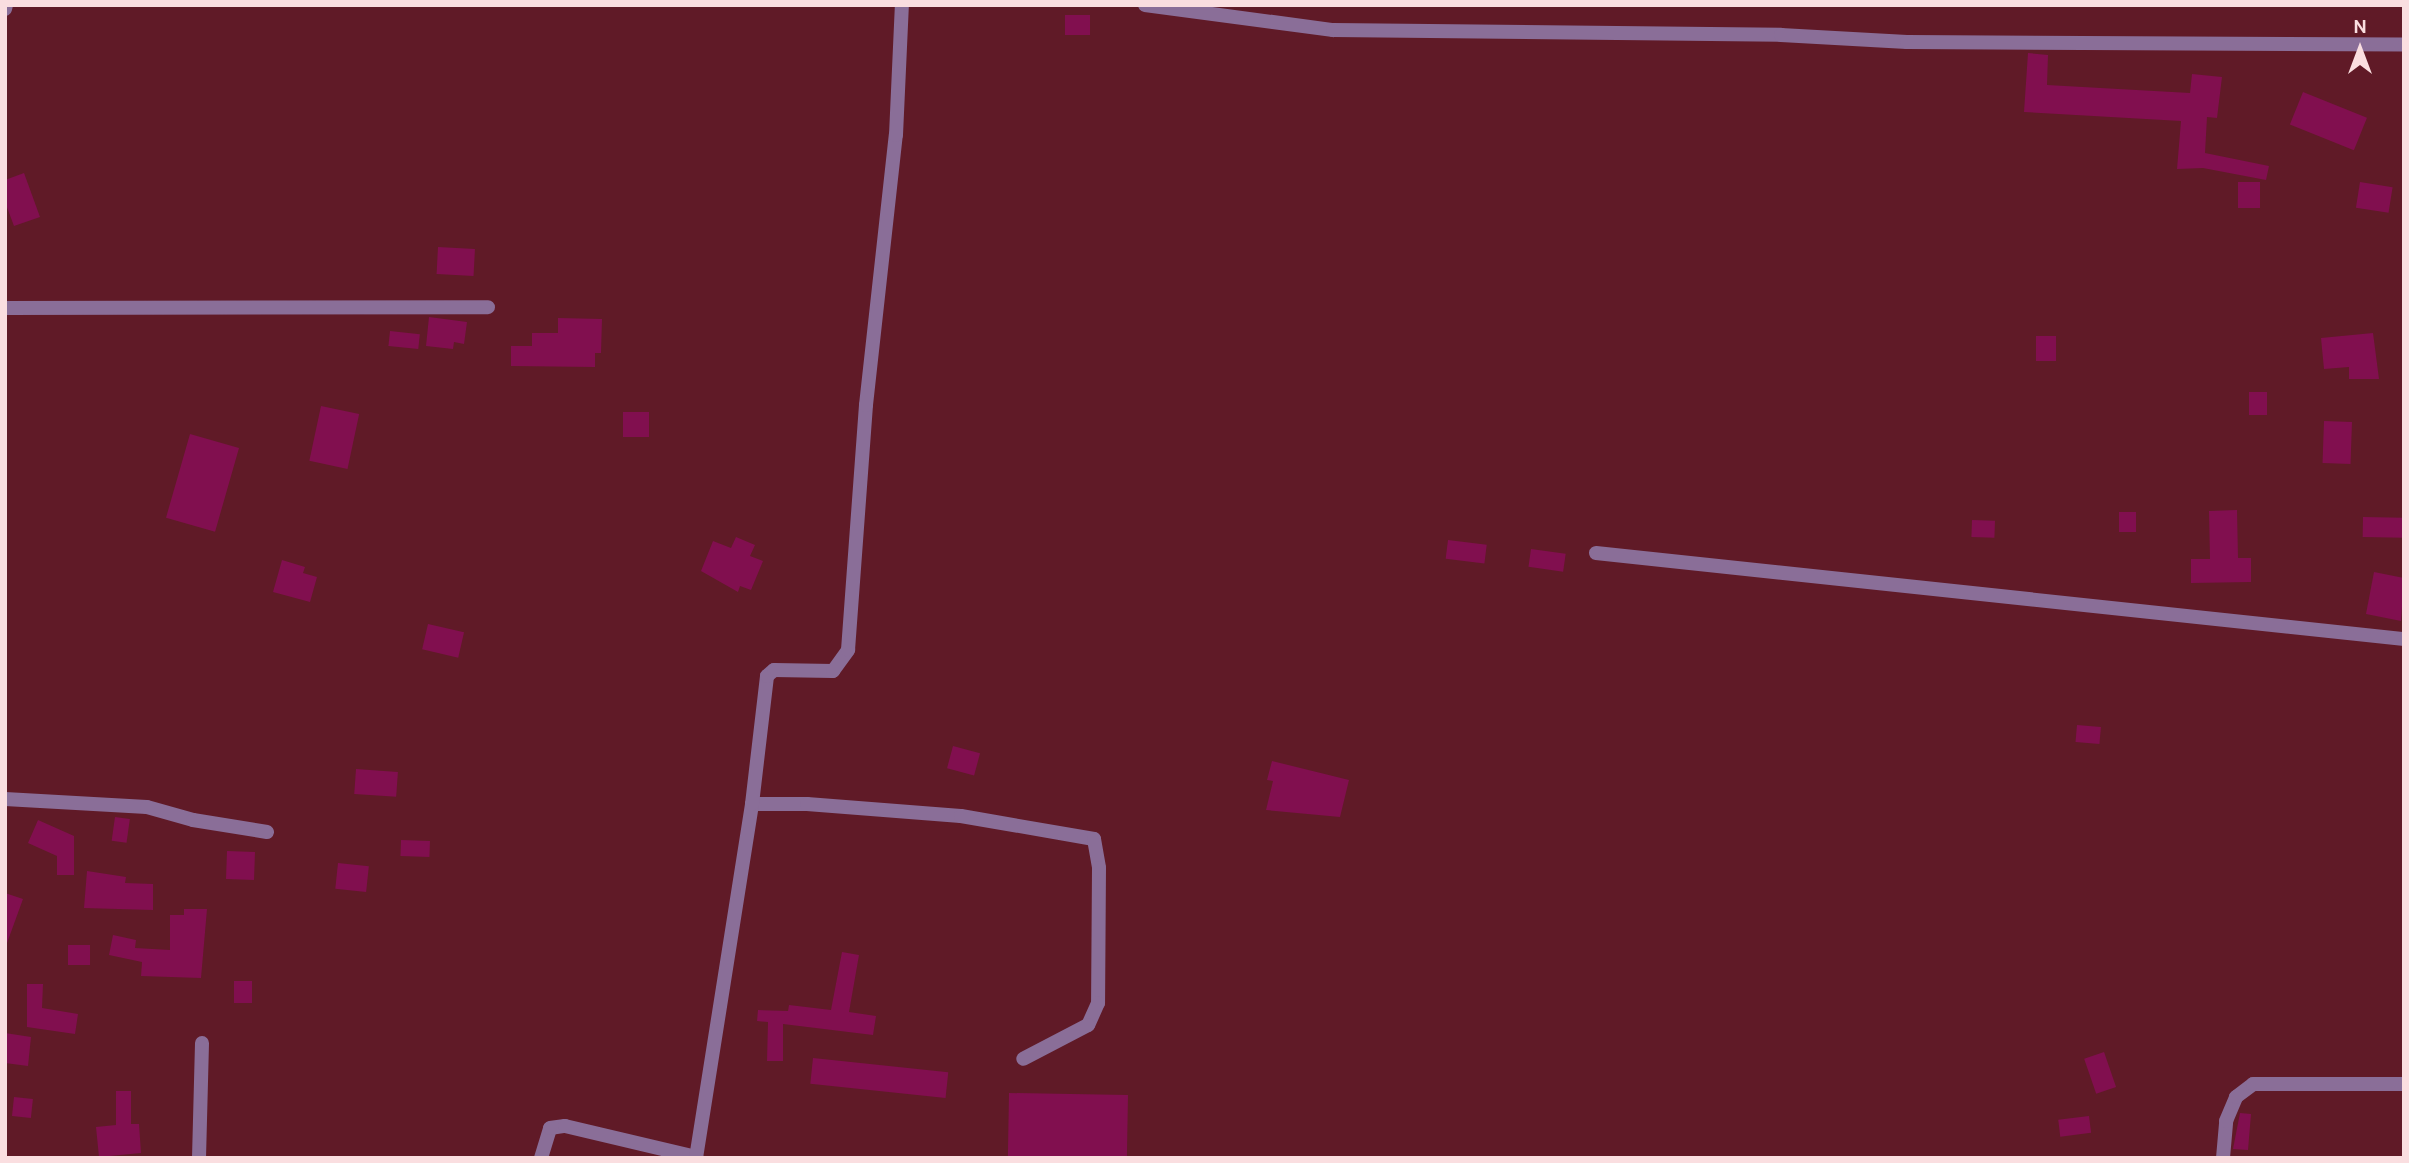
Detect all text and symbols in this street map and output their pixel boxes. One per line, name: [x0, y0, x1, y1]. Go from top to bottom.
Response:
north arrow: [2325, 14, 2395, 84]
text: N: [2353, 16, 2367, 40]

